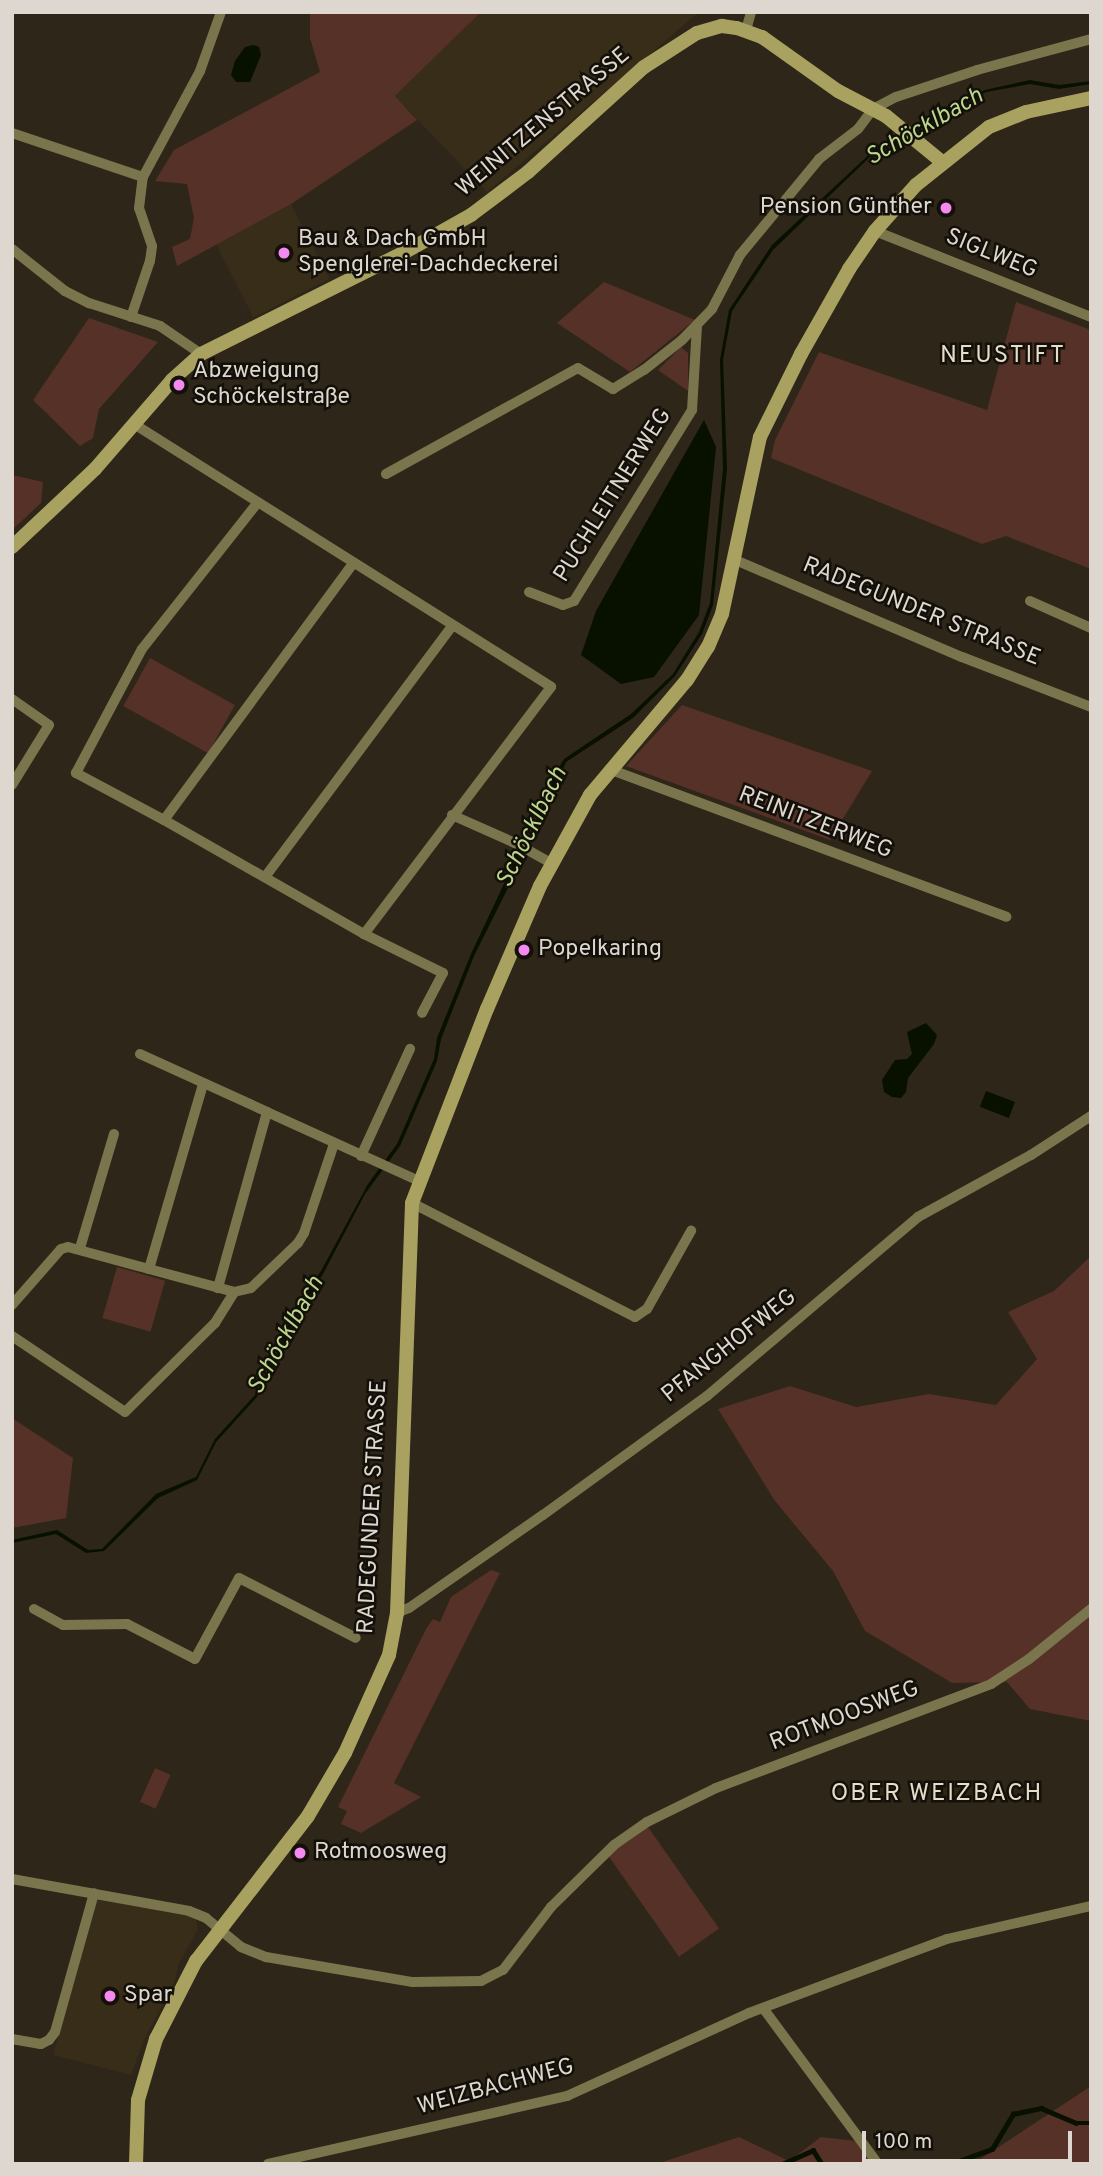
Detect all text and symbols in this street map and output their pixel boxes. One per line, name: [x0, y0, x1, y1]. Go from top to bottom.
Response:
street label: WEINITZENSTRASSE: [452, 42, 636, 204]
water label: Schöcklbach: [861, 83, 989, 173]
place label: Pension Günther: [760, 194, 932, 222]
marker: Pension Günther: [938, 200, 954, 216]
street label: SIGLWEG: [941, 224, 1041, 286]
place label: Bau & Dach GmbH Spenglerei-Dachdeckerei: [298, 226, 559, 280]
marker: Bau & Dach GmbH Spenglerei-Dachdeckerei: [276, 245, 292, 261]
district label: NEUSTIFT: [941, 343, 1065, 371]
place label: Abzweigung Schöckelstraße: [193, 358, 350, 412]
marker: Abzweigung Schöckelstraße: [171, 377, 187, 393]
street label: PUCHLEITNERWEG: [549, 404, 679, 588]
street label: RADEGUNDER STRASSE: [798, 553, 1044, 673]
water label: Schöcklbach: [491, 763, 575, 893]
street label: REINITZERWEG: [734, 782, 896, 866]
place label: Popelkaring: [538, 936, 662, 964]
marker: Popelkaring: [516, 942, 532, 958]
water label: Schöcklbach: [243, 1272, 331, 1400]
street label: PFANGHOFWEG: [657, 1284, 803, 1410]
street label: RADEGUNDER STRASSE: [354, 1379, 394, 1635]
street label: ROTMOOSWEG: [766, 1676, 924, 1758]
district label: OBER WEIZBACH: [832, 1781, 1042, 1809]
place label: Rotmoosweg: [314, 1839, 447, 1867]
marker: Rotmoosweg: [292, 1845, 308, 1861]
place label: Spar: [124, 1982, 172, 2010]
marker: Spar: [102, 1988, 118, 2004]
street label: WEIZBACHWEG: [415, 2054, 577, 2122]
scale bar: [865, 2116, 1075, 2160]
text: 100 m: [875, 2129, 932, 2156]

